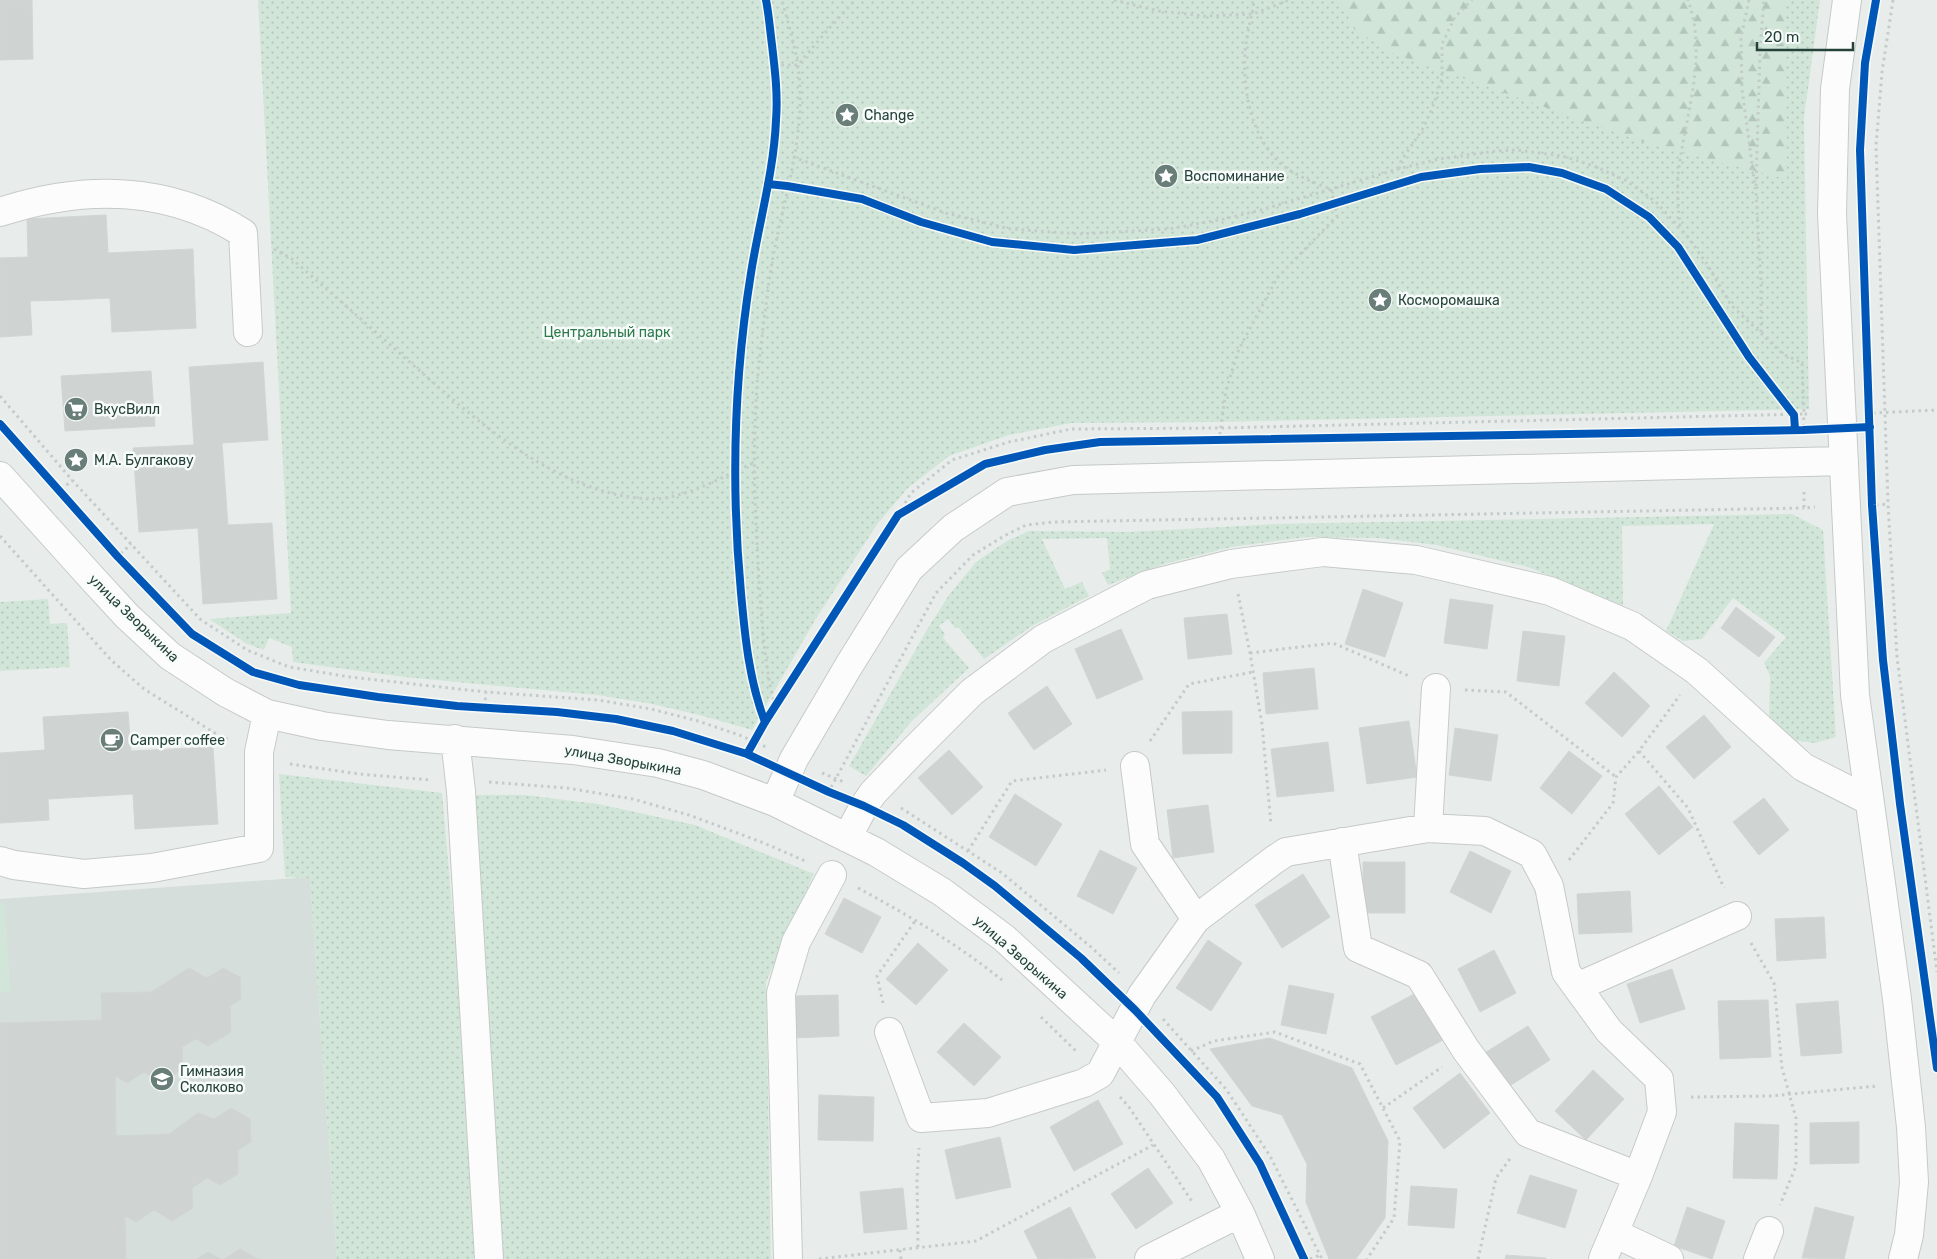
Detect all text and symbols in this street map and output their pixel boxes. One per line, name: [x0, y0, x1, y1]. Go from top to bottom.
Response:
scale bar: [1757, 20, 1853, 52]
text: 20 m: [1764, 28, 1799, 46]
place icon: Change: [834, 102, 860, 128]
place label: Change: [864, 107, 914, 124]
place icon: Воспоминание: [1153, 163, 1179, 189]
place label: Воспоминание: [1184, 168, 1285, 185]
place icon: Косморомашка: [1367, 287, 1393, 313]
place label: Косморомашка: [1398, 292, 1500, 309]
park label: Центральный парк: [543, 324, 671, 341]
supermarket icon: ВкусВилл: [63, 396, 89, 422]
place label: ВкусВилл: [94, 401, 160, 418]
place icon: М.А. Булгакову: [63, 447, 89, 473]
place label: М.А. Булгакову: [94, 452, 194, 469]
street label: улица Зворыкина: [85, 571, 182, 666]
cafe icon: Camper coffee: [99, 727, 125, 753]
place label: Camper coffee: [130, 732, 225, 749]
street label: улица Зворыкина: [563, 742, 683, 779]
street label: улица Зворыкина: [970, 912, 1071, 1003]
place label: Гимназия Сколково: [180, 1063, 244, 1096]
school or university icon: Гимназия Сколково: [149, 1066, 175, 1092]

